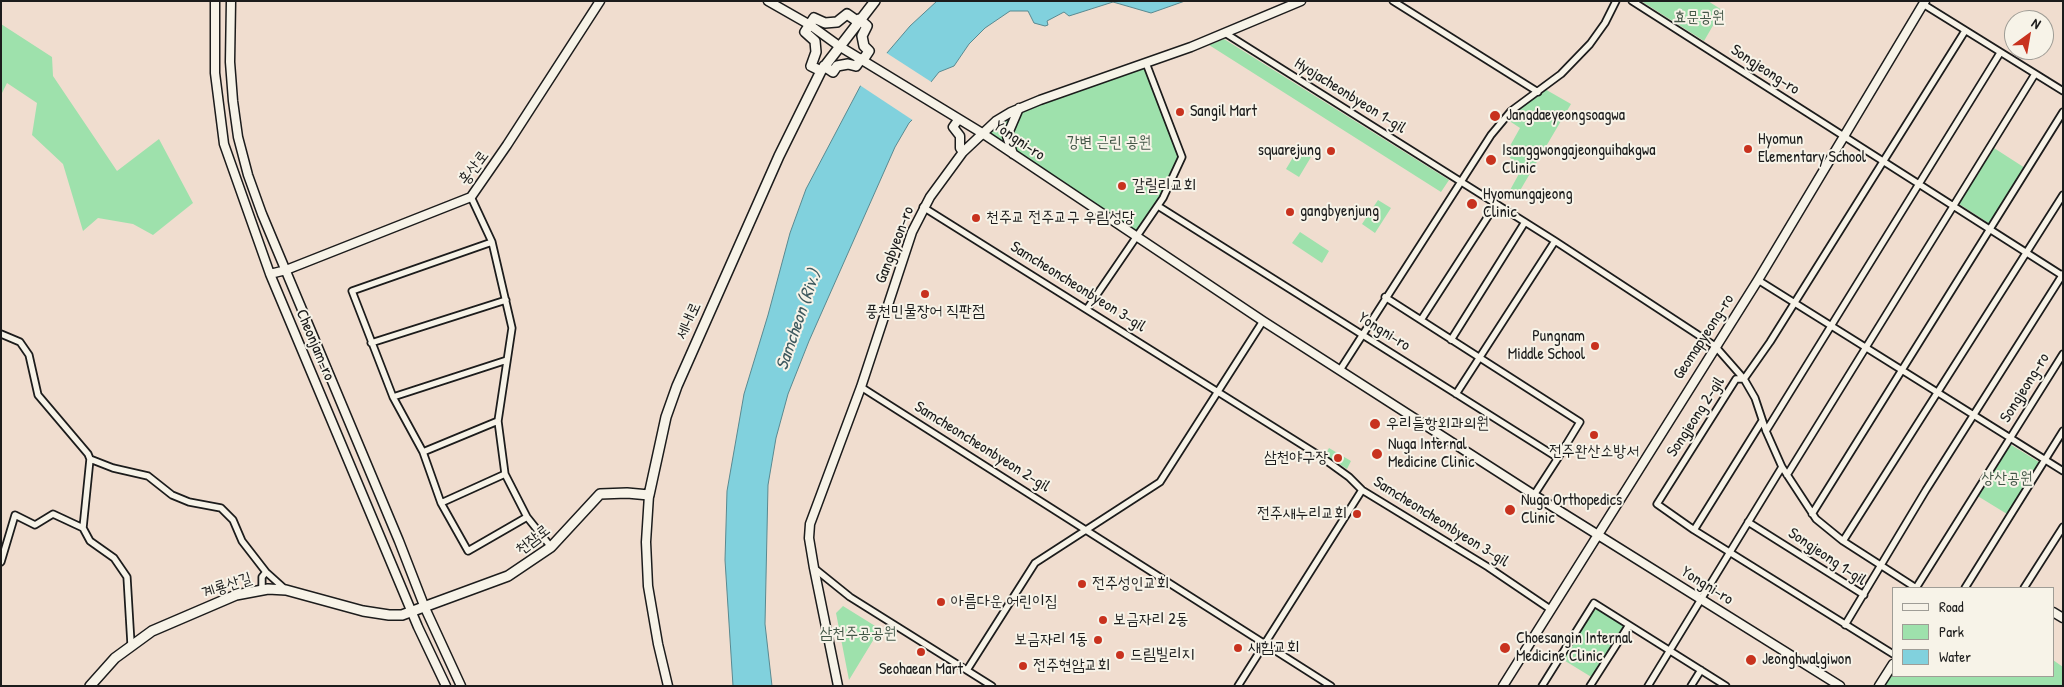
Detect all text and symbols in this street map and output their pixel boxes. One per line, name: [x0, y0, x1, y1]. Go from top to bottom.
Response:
park label: 효문공원: [1673, 8, 1725, 28]
north arrow: [2004, 10, 2054, 60]
text: N: [2028, 13, 2045, 33]
street label: Songjeong-ro: [1727, 41, 1803, 99]
street label: Hyojacheonbyeon 1-gil: [1291, 54, 1409, 138]
place label: Sangil Mart: [1190, 102, 1257, 122]
marker: Sangil Mart: [1174, 106, 1186, 118]
place label: Jangdaeyeongsoagwa: [1506, 106, 1625, 126]
marker: Jangdaeyeongsoagwa: [1488, 109, 1502, 123]
street label: Yongni-ro: [990, 117, 1048, 165]
place label: Hyomun Elementary School: [1758, 130, 1866, 168]
park label: 강변 근린 공원: [1067, 133, 1151, 153]
place label: squarejung: [1258, 141, 1321, 161]
place label: Isanggwongajeonguihakgwa Clinic: [1502, 141, 1655, 179]
marker: Hyomun Elementary School: [1742, 143, 1754, 155]
marker: squarejung: [1325, 145, 1337, 157]
street label: 홍산로: [455, 147, 493, 189]
marker: Isanggwongajeonguihakgwa Clinic: [1484, 153, 1498, 167]
place label: 갈릴리교회: [1132, 176, 1196, 196]
marker: 갈릴리교회: [1116, 180, 1128, 192]
place label: Hyomungajeong Clinic: [1483, 185, 1573, 223]
marker: Hyomungajeong Clinic: [1465, 197, 1479, 211]
place label: gangbyenjung: [1300, 202, 1379, 222]
street label: Gangbyeon-ro: [872, 204, 918, 286]
marker: gangbyenjung: [1284, 206, 1296, 218]
place label: 천주교 전주교구 우림성당: [986, 208, 1135, 228]
marker: 천주교 전주교구 우림성당: [970, 212, 982, 224]
street label: Samcheoncheonbyeon 3-gil: [1007, 237, 1149, 337]
water label: Samcheon (Riv.): [772, 267, 826, 373]
marker: 풍천민물장어 직판점: [919, 288, 931, 300]
street label: Geomapyeong-ro: [1669, 291, 1739, 383]
street label: 세내로: [672, 299, 706, 343]
place label: 풍천민물장어 직판점: [865, 302, 985, 322]
street label: Cheonjam-ro: [291, 306, 339, 384]
street label: Yongni-ro: [1354, 309, 1414, 355]
place label: Pungnam Middle School: [1508, 327, 1585, 365]
marker: Pungnam Middle School: [1589, 340, 1601, 352]
street label: Songjeong-ro: [1996, 350, 2054, 426]
street label: Songjeong 2-gil: [1663, 373, 1729, 461]
street label: Samcheoncheonbyeon 2-gil: [911, 397, 1053, 497]
place label: 우리들항외과의원: [1386, 414, 1489, 434]
marker: 우리들항외과의원: [1368, 417, 1382, 431]
marker: 전주완산소방서: [1588, 429, 1600, 441]
place label: Nuga Internal Medicine Clinic: [1388, 435, 1474, 473]
place label: 전주완산소방서: [1549, 442, 1639, 462]
marker: Nuga Internal Medicine Clinic: [1370, 447, 1384, 461]
place label: 삼천야구장: [1264, 448, 1328, 468]
marker: 삼천야구장: [1332, 452, 1344, 464]
park label: 상산공원: [1981, 469, 2033, 489]
street label: Samcheoncheonbyeon 3-gil: [1370, 472, 1512, 572]
place label: Nuga Orthopedics Clinic: [1521, 491, 1622, 529]
marker: Nuga Orthopedics Clinic: [1503, 503, 1517, 517]
place label: 전주새누리교회: [1257, 504, 1347, 524]
marker: 전주새누리교회: [1351, 508, 1363, 520]
street label: 천잠로: [512, 521, 554, 559]
street label: Songjeong 1-gil: [1784, 524, 1870, 590]
street label: Yongni-ro: [1677, 563, 1737, 609]
street label: 계룡산길: [200, 569, 254, 603]
place label: 전주성인교회: [1092, 574, 1169, 594]
marker: 전주성인교회: [1076, 578, 1088, 590]
legend: [1892, 587, 2054, 677]
place label: 아름다운 어린이집: [951, 592, 1058, 612]
marker: 아름다운 어린이집: [935, 596, 947, 608]
text: Road: [1939, 596, 1964, 617]
place label: 보금자리 2동: [1113, 610, 1189, 630]
marker: 보금자리 2동: [1097, 614, 1109, 626]
text: Park: [1939, 621, 1964, 642]
park label: 삼천주공공원: [819, 624, 897, 644]
place label: Choesangin Internal Medicine Clinic: [1516, 629, 1632, 667]
place label: 보금자리 1동: [1014, 630, 1088, 650]
marker: 보금자리 1동: [1092, 634, 1104, 646]
place label: 새힘교회: [1248, 638, 1300, 658]
marker: Choesangin Internal Medicine Clinic: [1498, 641, 1512, 655]
marker: 새힘교회: [1232, 642, 1244, 654]
place label: 드림빌리지: [1130, 645, 1194, 665]
marker: Seohaean Mart: [915, 646, 927, 658]
text: Water: [1939, 646, 1971, 667]
marker: 드림빌리지: [1114, 649, 1126, 661]
place label: Jeonghwalgiwon: [1762, 650, 1852, 670]
marker: Jeonghwalgiwon: [1744, 653, 1758, 667]
place label: 전주현암교회: [1033, 656, 1110, 676]
place label: Seohaean Mart: [879, 660, 963, 680]
marker: 전주현암교회: [1017, 660, 1029, 672]

